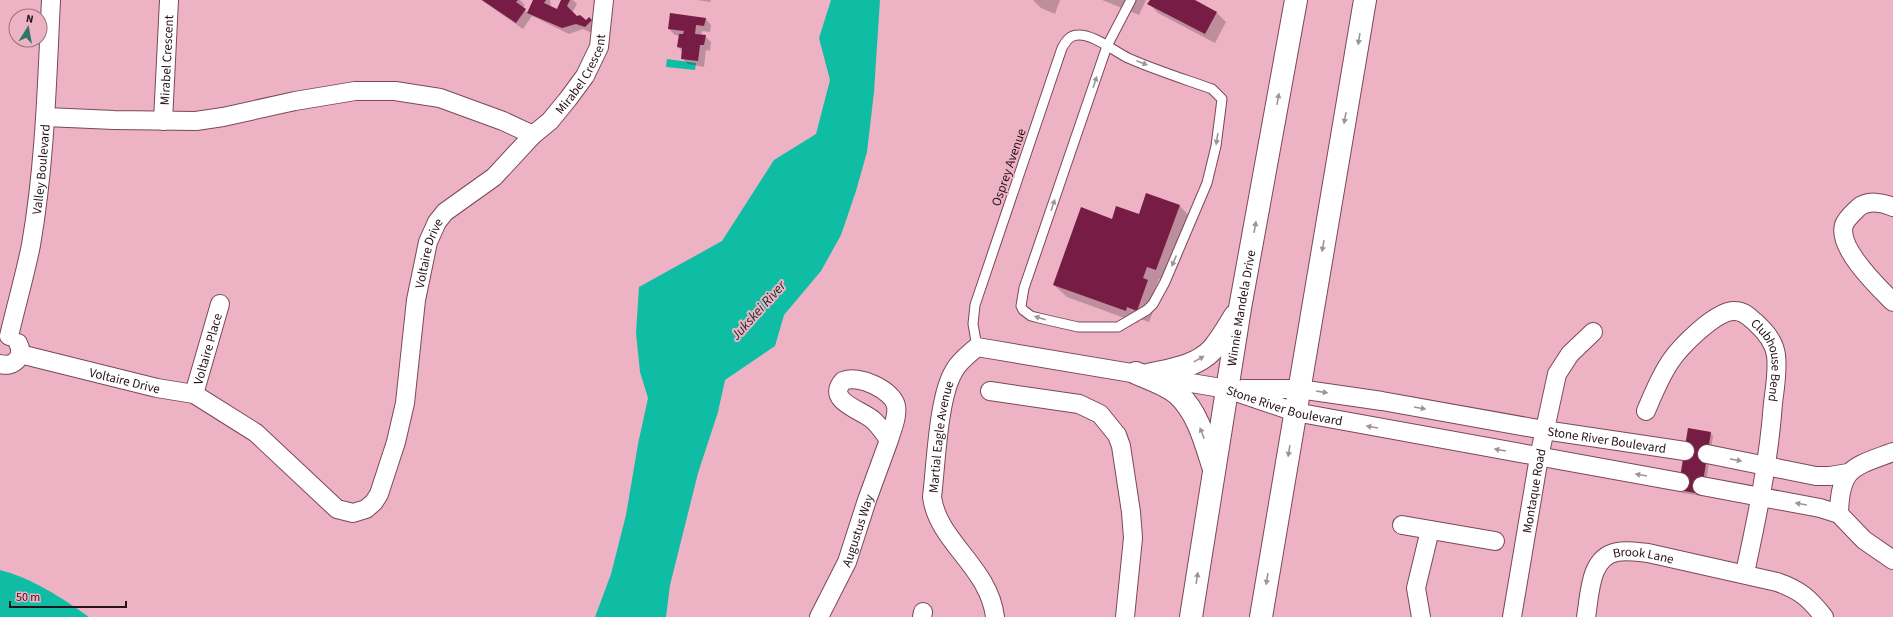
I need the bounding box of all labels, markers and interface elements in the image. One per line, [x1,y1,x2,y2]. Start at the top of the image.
north arrow [8,8,48,48]
text: N [25,11,35,27]
street label: Mirabel Crescent [156,14,178,106]
one-way arrow [1355,32,1361,45]
street label: Mirabel Crescent [551,33,610,118]
one-way arrow [1137,61,1149,67]
one-way arrow [1092,75,1098,87]
one-way arrow [1276,93,1282,105]
one-way arrow [1342,112,1348,124]
street label: Valley Boulevard [28,124,55,216]
street label: Osprey Avenue [987,126,1031,209]
one-way arrow [1214,133,1220,145]
one-way arrow [1050,198,1056,210]
street label: Voltaire Drive [411,214,447,290]
one-way arrow [1252,221,1258,233]
one-way arrow [1320,240,1326,252]
street label: Winnie Mandela Drive [1223,249,1260,367]
one-way arrow [1170,256,1176,268]
water label: Jukskei River [726,276,792,346]
street label: Voltaire Place [189,311,227,387]
one-way arrow [1034,315,1046,321]
street label: Clubhouse Bend [1747,315,1785,403]
one-way arrow [1193,356,1204,363]
street label: Voltaire Drive [87,364,162,398]
street label: Martial Eagle Avenue [925,379,959,494]
street label: Stone River Boulevard [1224,381,1344,430]
one-way arrow [1316,389,1328,395]
one-way arrow [1414,405,1426,411]
one-way arrow [1366,423,1378,429]
street label: Stone River Boulevard [1546,423,1667,458]
one-way arrow [1198,426,1204,438]
one-way arrow [1286,445,1292,457]
one-way arrow [1494,447,1506,453]
street label: Montaque Road [1518,447,1551,535]
one-way arrow [1730,457,1742,463]
one-way arrow [1635,472,1647,478]
street label: Augustus Way [838,492,878,570]
one-way arrow [1795,501,1807,507]
street label: Brook Lane [1611,543,1676,569]
one-way arrow [1194,572,1200,585]
one-way arrow [1264,573,1270,585]
scale bar [10,583,126,609]
text: 50 m [16,589,40,606]

